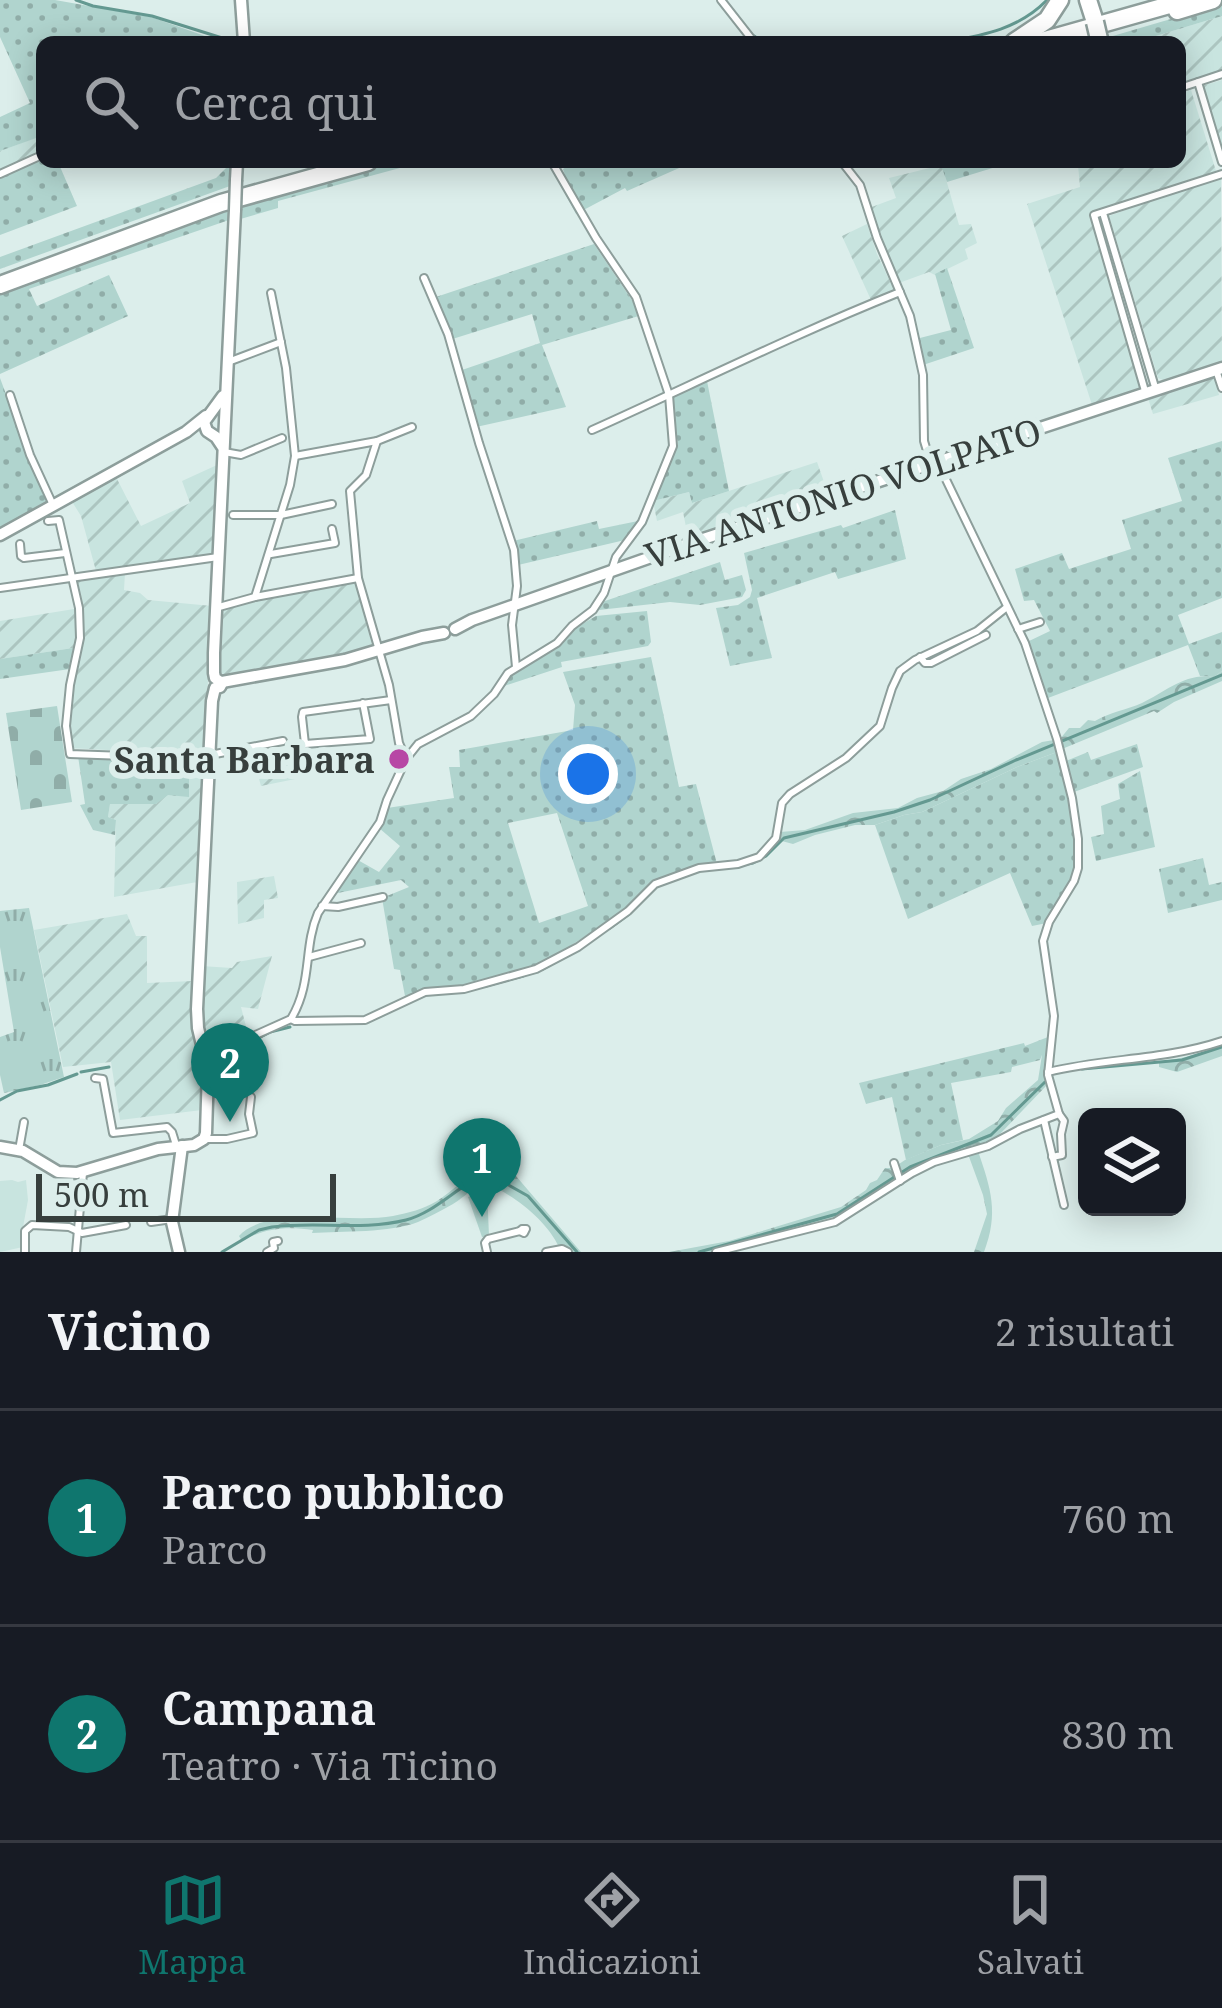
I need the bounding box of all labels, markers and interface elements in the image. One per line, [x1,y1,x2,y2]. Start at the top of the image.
search box [36,36,1186,168]
icon: search [78,69,144,135]
text: Cerca qui [174,72,377,133]
street label: VIA ANTONIO VOLPATO [639,406,1047,580]
place label: Santa Barbara [114,735,375,784]
your location [558,744,618,804]
marker: Santa Barbara [386,746,412,772]
pin: 2 [191,1023,269,1122]
map controls [1078,1108,1186,1216]
button: layers [1078,1108,1186,1216]
pin: 1 [443,1118,521,1217]
scale bar [36,1168,336,1221]
text: 500 m [54,1172,149,1217]
text: Vicino [48,1295,212,1365]
text: 2 risultati [995,1304,1174,1357]
text: Parco pubblico [162,1461,505,1522]
text: 1 [76,1491,98,1544]
text: 760 m [1062,1491,1174,1544]
text: Parco [162,1522,268,1575]
text: Campana [162,1677,377,1738]
text: 2 [76,1707,98,1760]
text: 830 m [1062,1707,1174,1760]
text: Teatro · Via Ticino [162,1738,498,1791]
tab: Mappa [138,1867,247,1984]
tab: Indicazioni [523,1867,701,1984]
tab: Salvati [977,1867,1084,1984]

